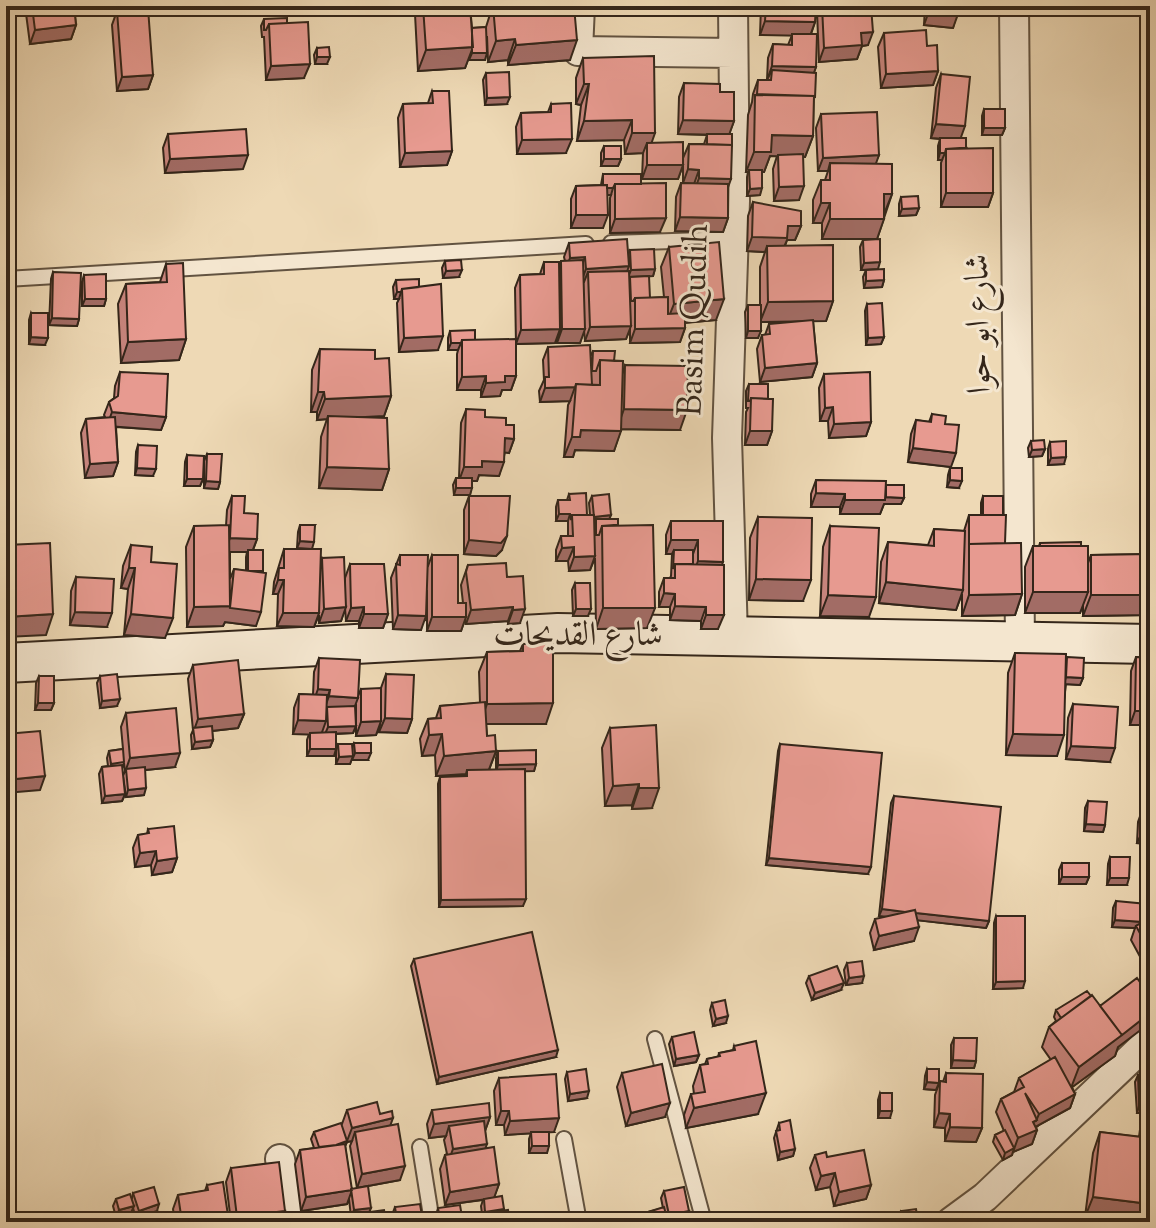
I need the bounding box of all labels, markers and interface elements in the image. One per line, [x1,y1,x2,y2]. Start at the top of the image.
street label: Basim Qudih [667,223,723,417]
street label: شارع ابو حوا [954,253,1007,395]
street label: شارع القديحات [493,612,663,662]

